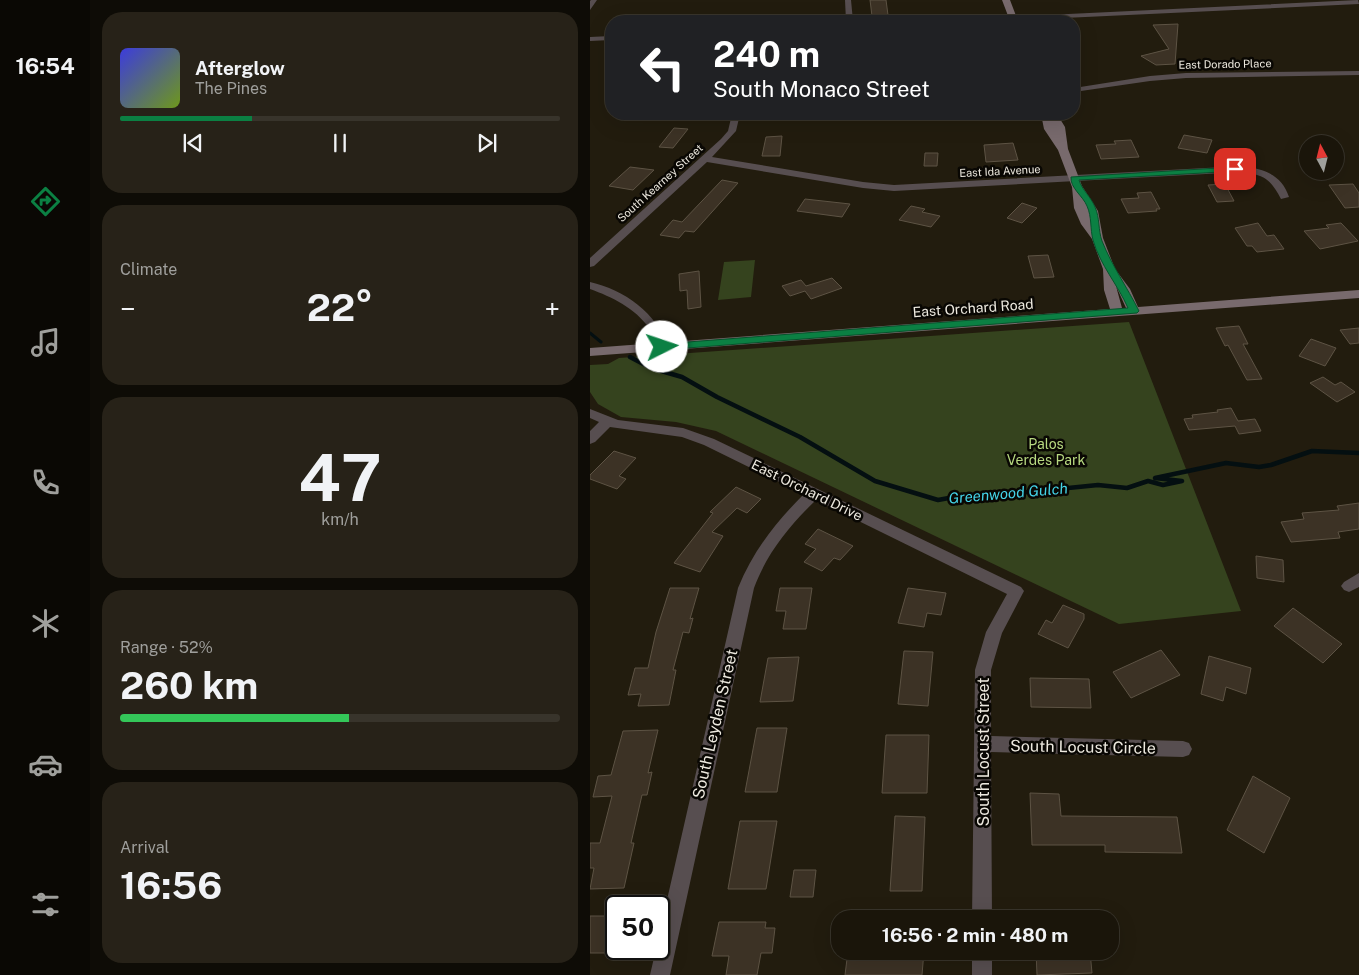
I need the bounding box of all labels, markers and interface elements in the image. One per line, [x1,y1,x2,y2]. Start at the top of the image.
text: 240 m [713,34,820,75]
icon: left [630,35,695,100]
text: 16:54 [15,53,75,79]
text: Afterglow [195,57,285,79]
street label: East Dorado Place [1178,57,1272,71]
text: South Monaco Street [713,76,930,102]
text: The Pines [195,79,267,98]
icon: previous [179,129,207,157]
icon: pause [326,129,354,157]
icon: next [473,129,501,157]
north arrow [1299,135,1344,180]
map controls [1299,135,1344,180]
street label: South Kearney Street [615,142,705,224]
pin [1214,148,1256,190]
icon: arrive [1221,155,1249,183]
street label: East Ida Avenue [959,163,1041,179]
icon: directions [28,184,63,219]
text: Climate [120,260,177,279]
text: 22° [307,285,373,330]
text: − [120,292,136,325]
text: + [544,292,560,325]
street label: East Orchard Road [912,296,1034,320]
position arrow [635,320,687,372]
icon: music [28,325,63,360]
park label: Palos Verdes Park [1007,436,1085,468]
text: 47 [298,439,382,516]
street label: East Orchard Drive [749,456,865,524]
icon: phone [28,465,63,500]
water label: Greenwood Gulch [948,479,1068,507]
text: km/h [321,510,359,529]
icon: climate [28,606,63,641]
text: Range · 52% [120,638,213,657]
street label: South Leyden Street [689,647,741,801]
text: 260 km [120,663,258,708]
street label: South Locust Street [974,677,993,827]
street label: South Locust Circle [1010,736,1156,758]
icon: car [28,747,63,782]
text: Arrival [120,838,169,857]
text: 16:56 [120,863,222,908]
icon: filters [28,887,63,922]
speed limit sign: 50 [605,895,670,960]
text: 16:56 · 2 min · 480 m [882,924,1068,946]

